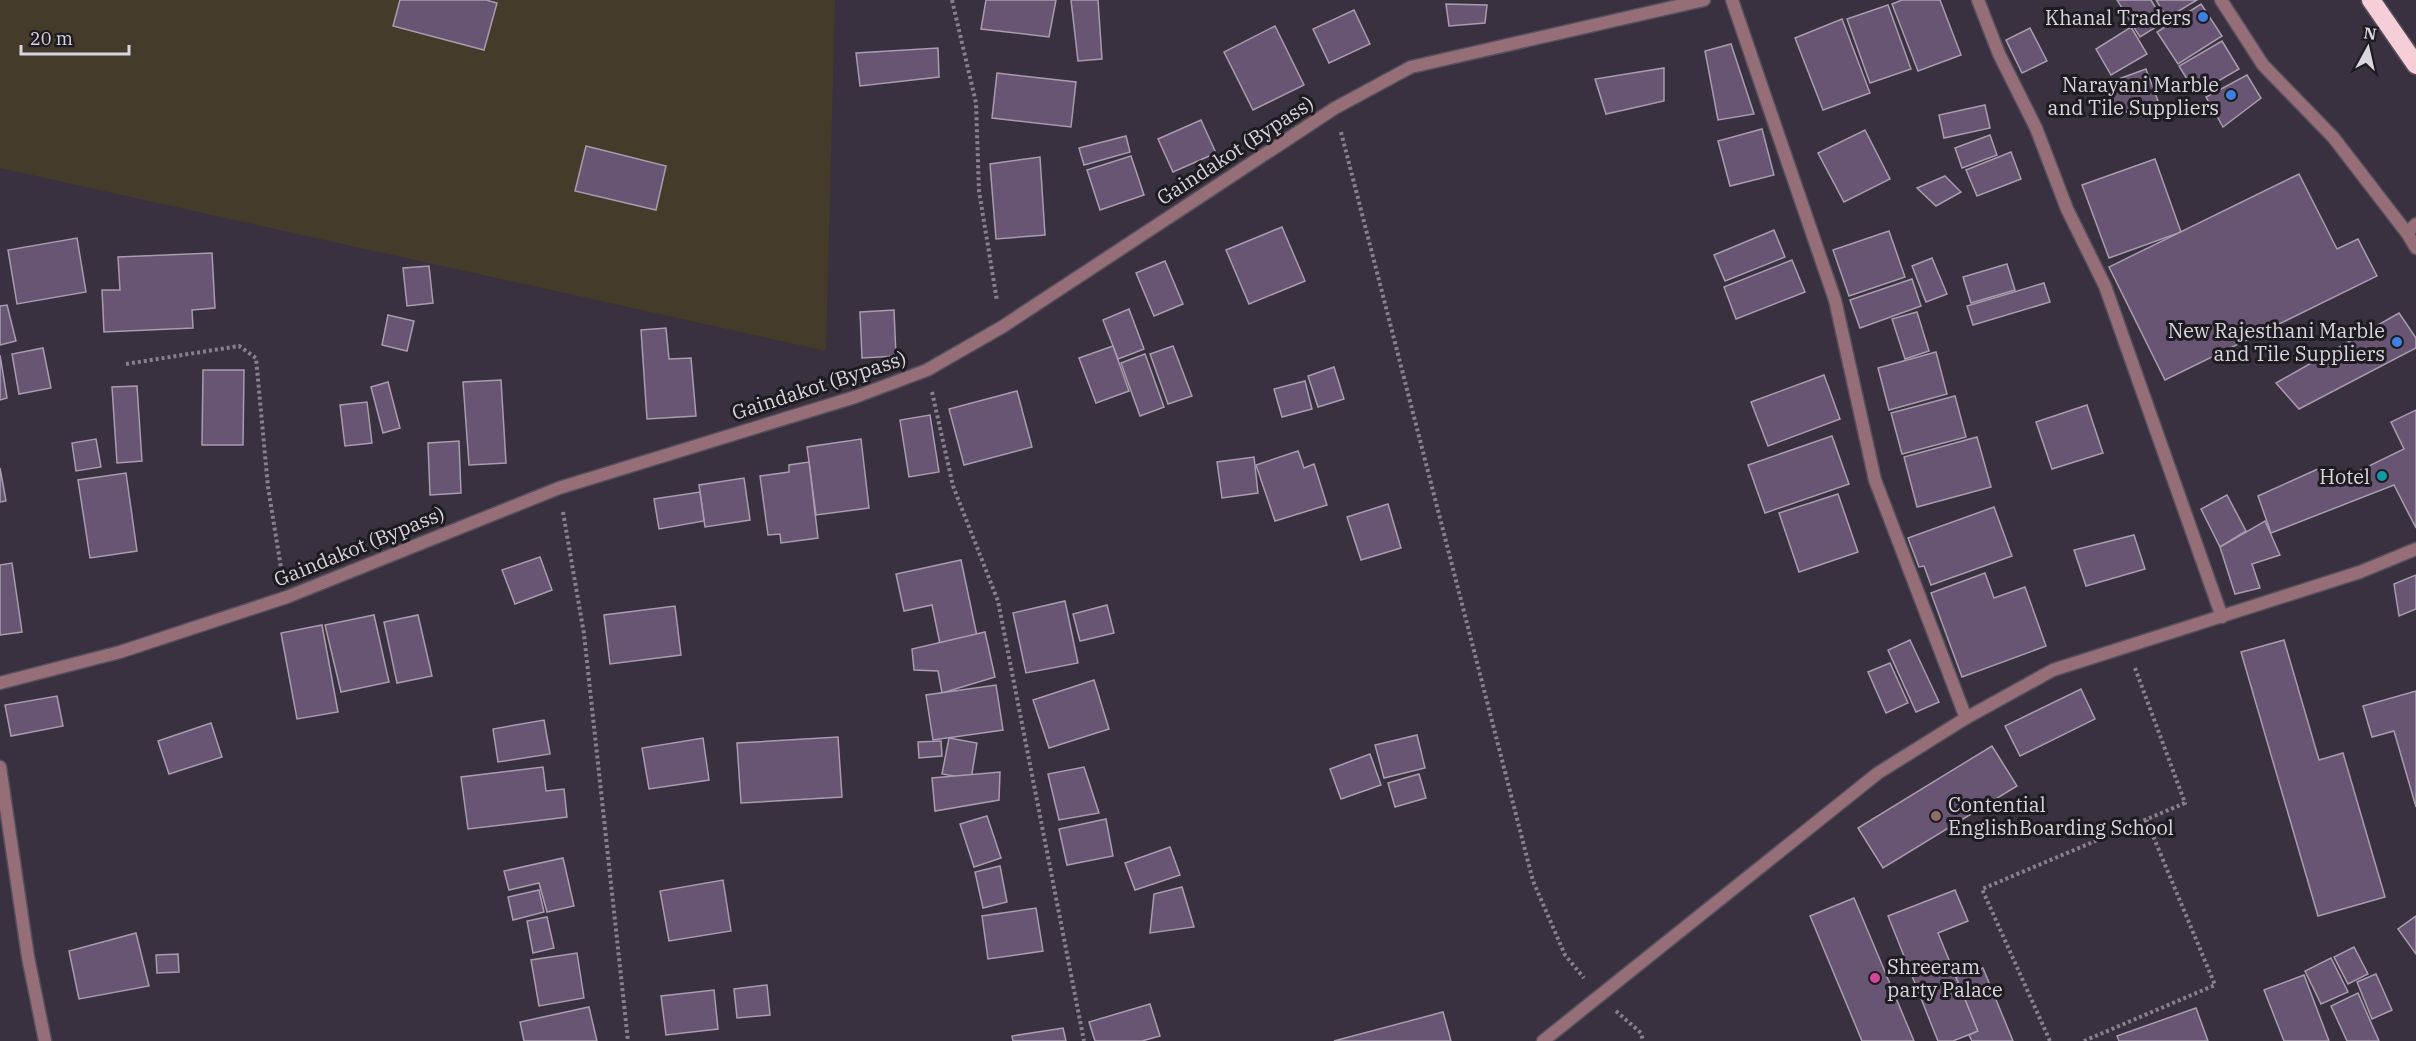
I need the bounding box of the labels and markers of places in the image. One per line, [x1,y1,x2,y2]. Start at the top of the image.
place label: Khanal Traders [2045,4,2191,31]
marker: Khanal Traders [2196,10,2210,24]
place label: Narayani Marble and Tile Suppliers [2048,71,2219,121]
marker: Narayani Marble and Tile Suppliers [2224,88,2238,102]
place label: New Rajesthani Marble and Tile Suppliers [2168,317,2385,367]
marker: New Rajesthani Marble and Tile Suppliers [2390,335,2404,349]
place label: Hotel [2319,463,2370,490]
marker: Hotel [2375,469,2389,483]
place label: Contential EnglishBoarding School [1948,791,2174,841]
marker: Contential EnglishBoarding School [1929,809,1943,823]
place label: Shreeram party Palace [1887,953,2003,1003]
marker: Shreeram party Palace [1868,971,1882,985]

